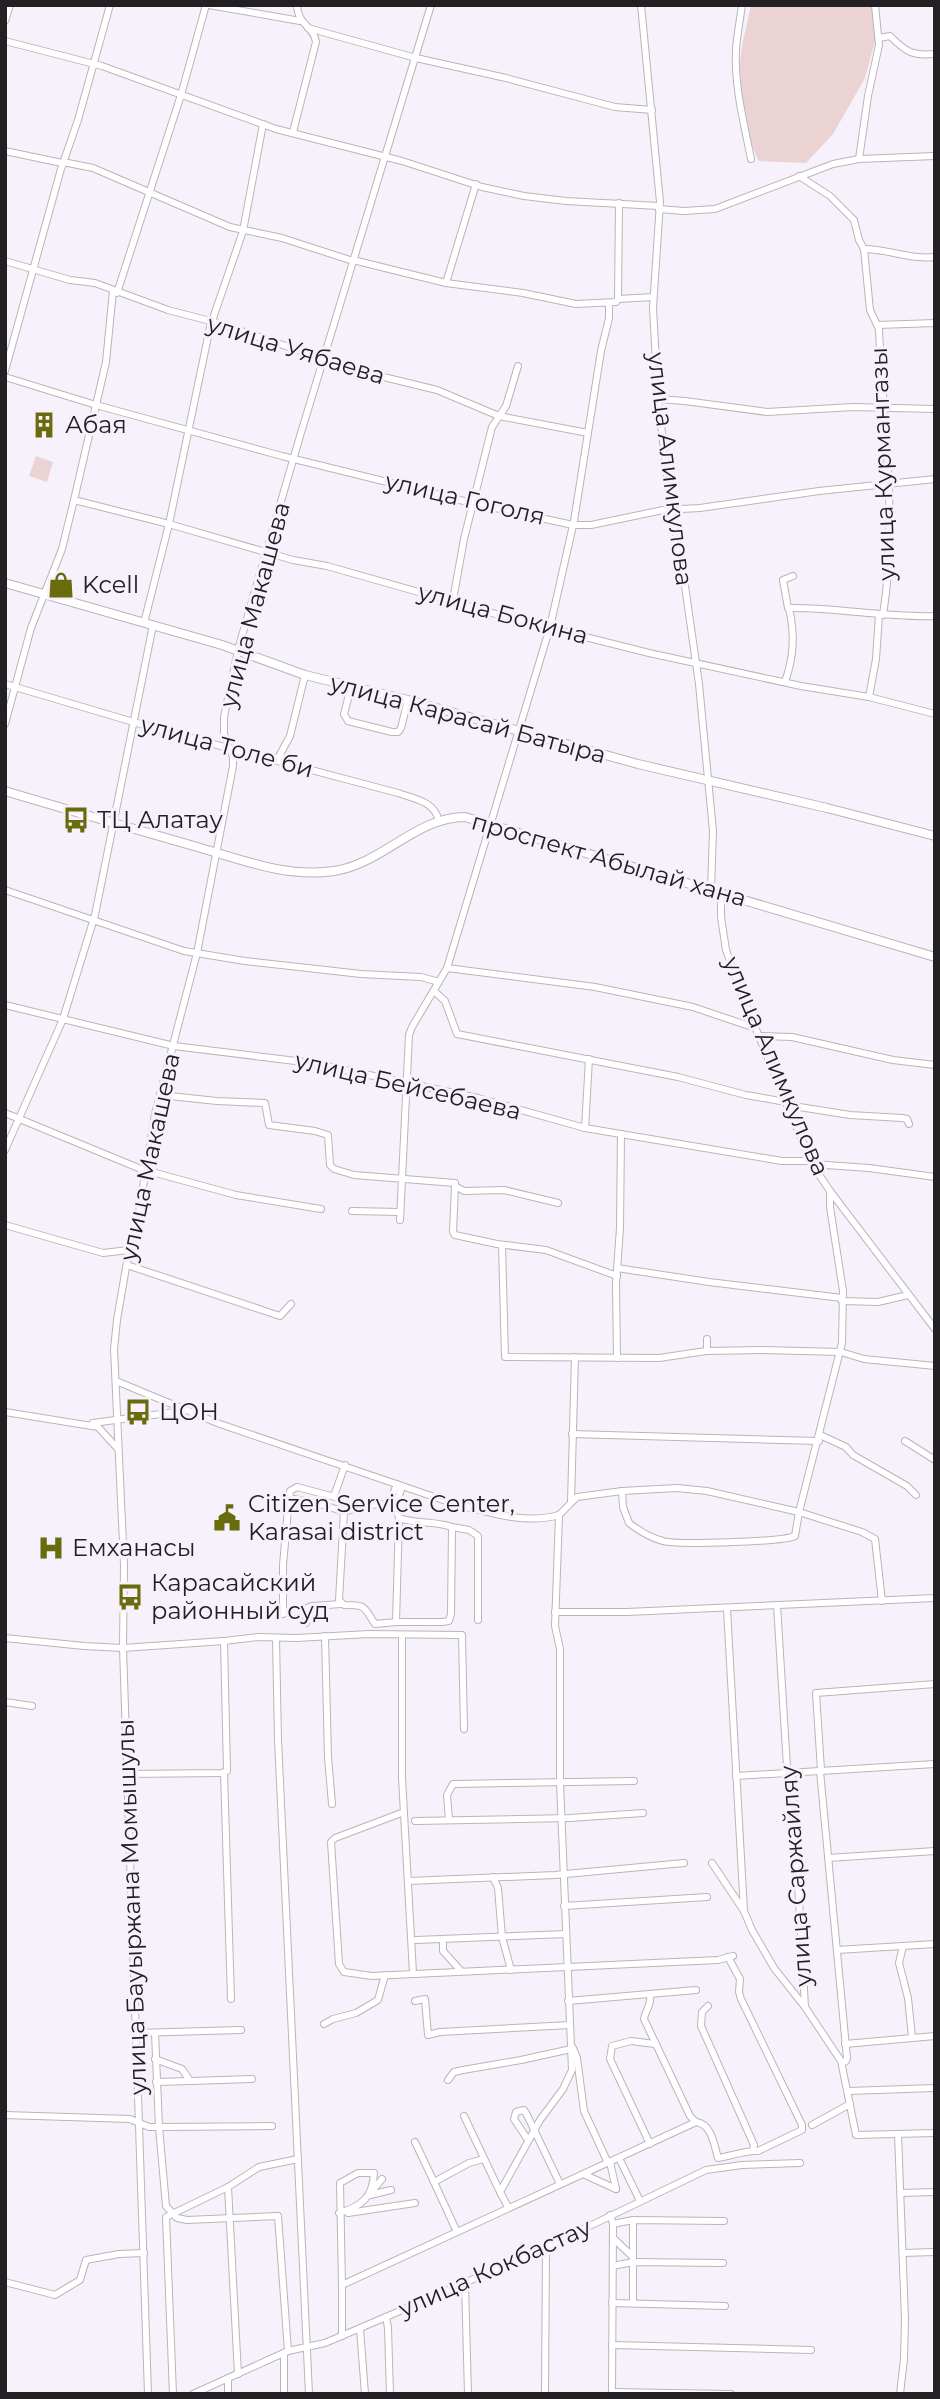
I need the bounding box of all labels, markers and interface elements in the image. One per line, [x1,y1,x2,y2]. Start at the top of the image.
street label: улица Уябаева [203,308,389,390]
street label: улица Курмангазы [864,347,901,582]
street label: улица Алимкулова [642,350,699,587]
building icon: Абая [29,410,59,440]
place label: Абая [65,410,127,439]
street label: улица Гоголя [381,466,548,531]
street label: улица Макашева [213,499,296,712]
shop icon: Kcell [46,570,76,600]
place label: Kcell [82,570,139,599]
street label: улица Бокина [414,577,591,650]
street label: улица Карасай Батыра [326,667,609,769]
street label: улица Толе би [137,709,317,784]
bus stop icon: ТЦ Алатау [61,805,91,835]
place label: ТЦ Алатау [97,805,224,834]
street label: проспект Абылай хана [468,806,750,913]
street label: улица Алимкулова [717,951,836,1180]
street label: улица Бейсебаева [291,1045,524,1126]
street label: улица Макашева [113,1050,186,1264]
bus stop icon: ЦОН [123,1397,153,1427]
place label: ЦОН [159,1397,219,1426]
place label: Citizen Service Center, Karasai district [248,1489,515,1546]
public building icon: Citizen Service Center, Karasai district [212,1503,242,1533]
hospital icon: Емханасы [36,1533,66,1563]
place label: Емханасы [72,1533,196,1562]
place label: Карасайский районный суд [151,1568,329,1625]
bus stop icon: Карасайский районный суд [115,1582,145,1612]
street label: улица Бауыржана Момышулы [110,1718,153,2097]
street label: улица Саржайляу [773,1764,818,1989]
street label: улица Кокбастау [393,2212,596,2324]

